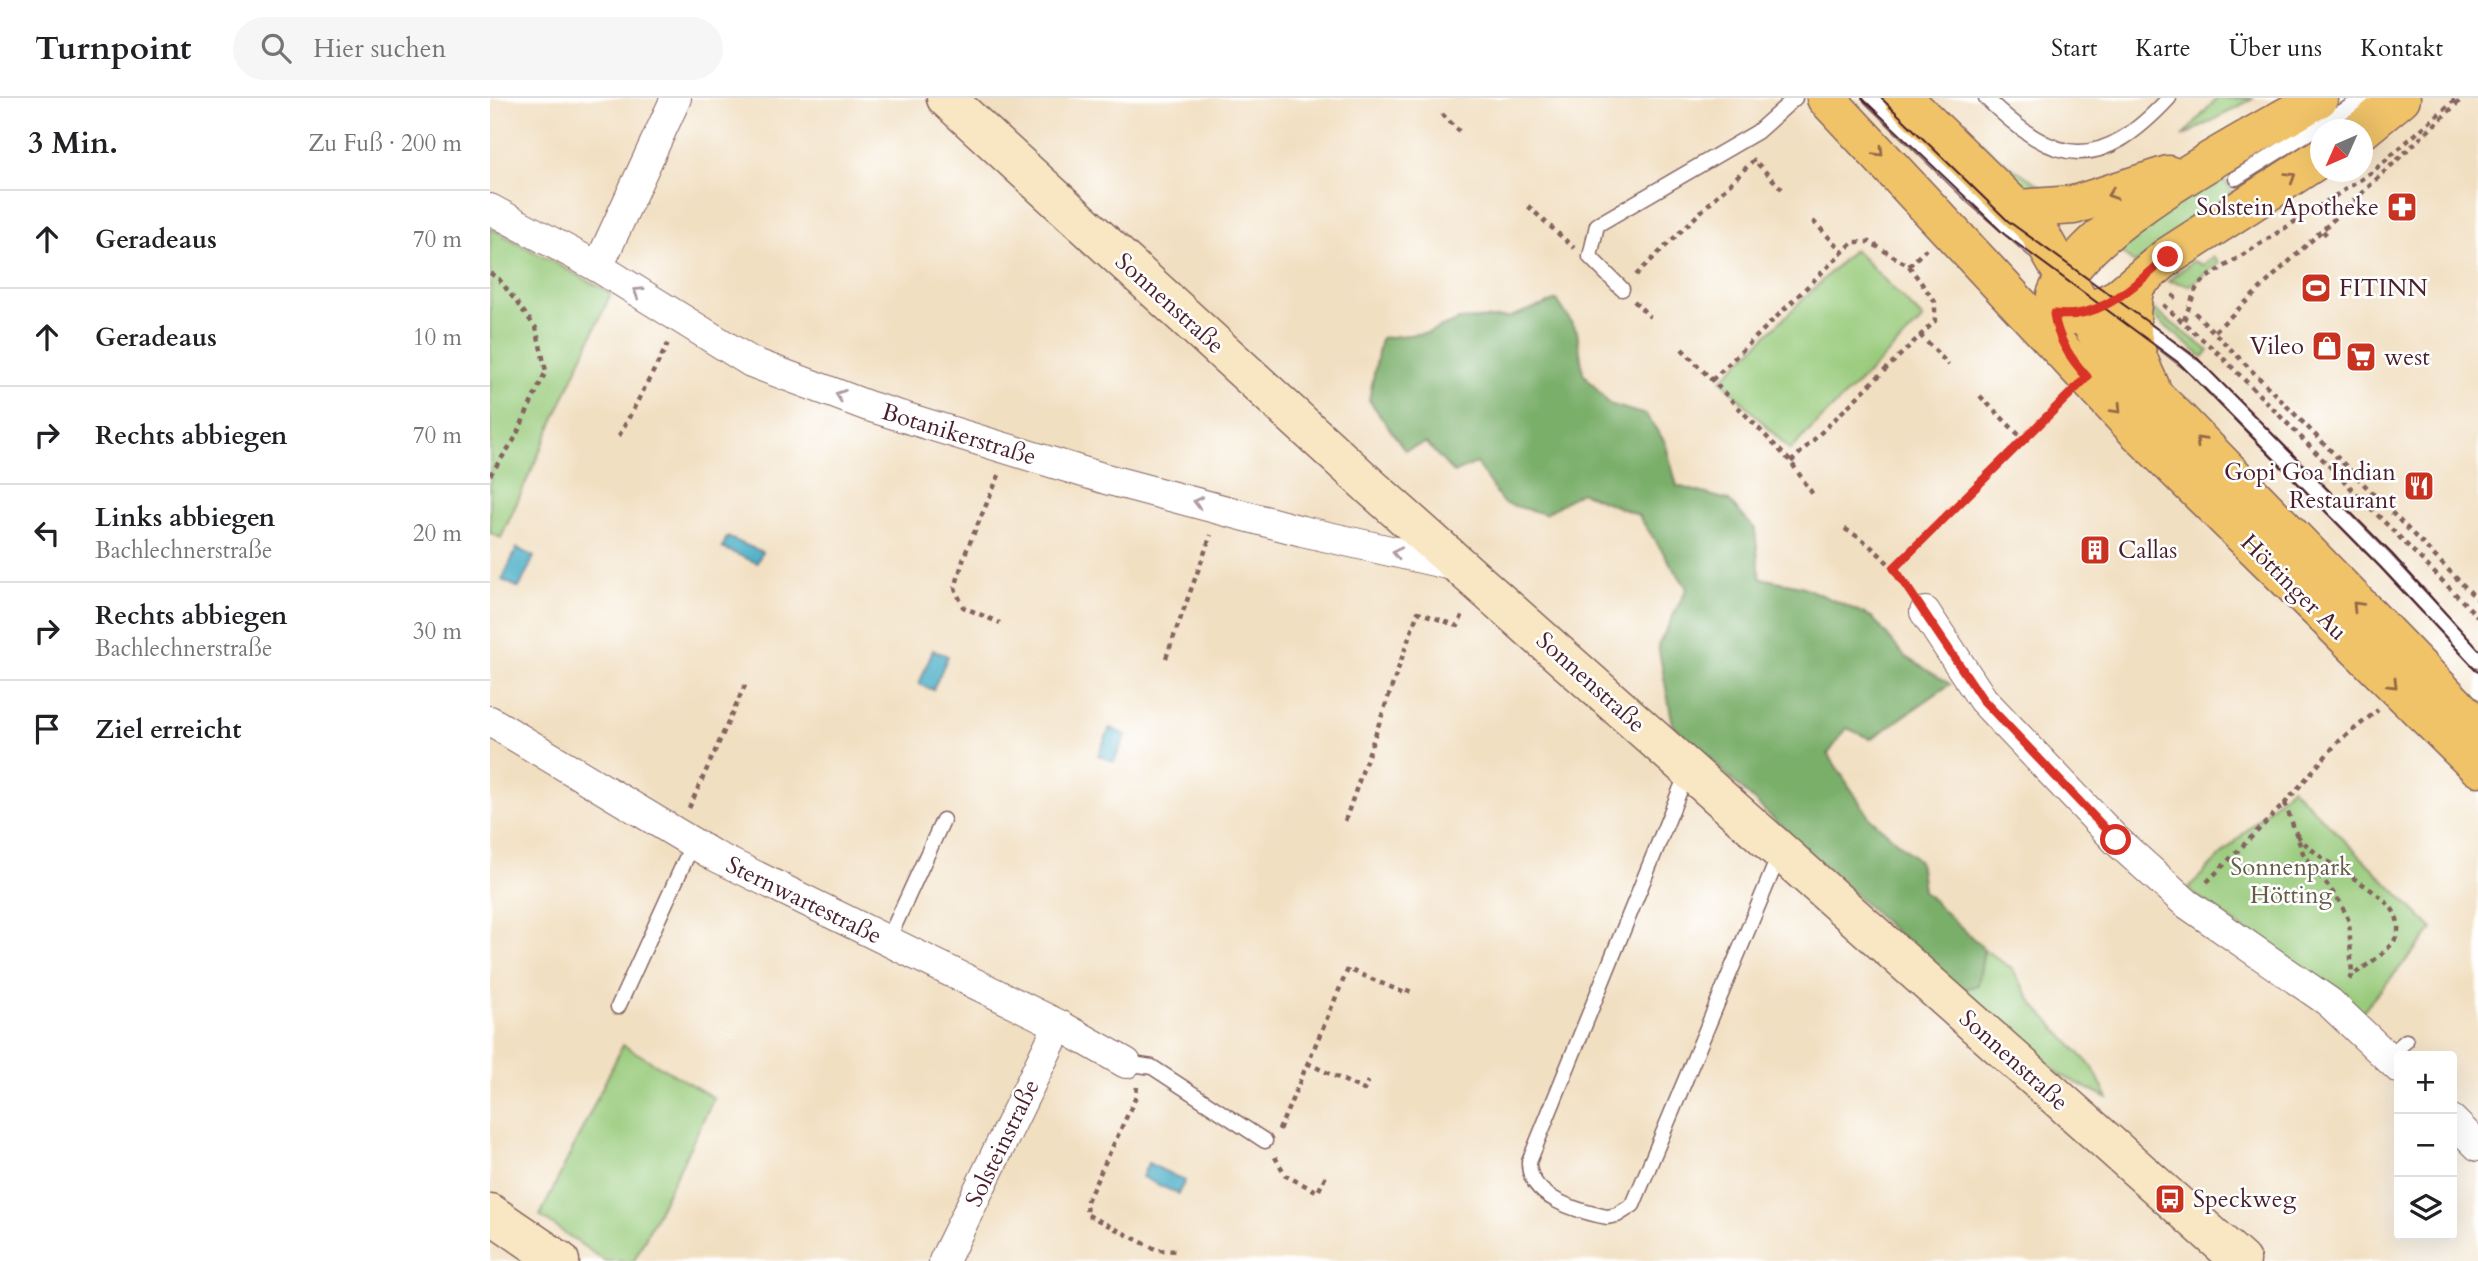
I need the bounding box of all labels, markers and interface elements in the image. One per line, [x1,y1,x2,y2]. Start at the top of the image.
search box [233,17,723,80]
text: Turnpoint [35,26,191,71]
icon: search [257,29,295,67]
text: Hier suchen [313,31,446,66]
text: Start [2051,32,2097,65]
text: Karte [2135,32,2191,65]
text: Über uns [2229,32,2322,65]
text: Kontakt [2360,32,2443,65]
north arrow [2310,119,2373,182]
text: 3 Min. [28,123,118,164]
text: Zu Fuß · 200 m [308,128,462,159]
one-way arrow [1871,144,1884,157]
one-way arrow [2283,172,2296,185]
one-way arrow [2106,186,2118,200]
pharmacy icon: Solstein Apotheke [2385,190,2419,224]
place label: Solstein Apotheke [2196,191,2379,224]
icon: ahead [28,220,66,258]
text: Geradeaus [95,222,217,257]
text: 70 m [413,224,462,255]
route end [2152,241,2183,272]
street label: Sonnenstraße [1108,245,1232,361]
sports icon: FITINN [2299,271,2333,305]
place label: FITINN [2339,272,2428,305]
one-way arrow [633,287,646,300]
icon: ahead [28,318,66,356]
text: Geradeaus [95,320,217,355]
text: 10 m [413,322,462,353]
shop icon: Vileo [2310,329,2344,363]
place label: Vileo [2250,330,2304,363]
supermarket icon: west [2344,340,2378,374]
place label: west [2384,341,2430,374]
one-way arrow [834,389,846,403]
street label: Botanikerstraße [877,395,1040,474]
one-way arrow [2109,401,2122,414]
icon: right [28,416,66,454]
text: Rechts abbiegen [95,418,287,453]
text: 70 m [413,420,462,451]
one-way arrow [2195,436,2208,449]
place label: Gopi Goa Indian Restaurant [2224,456,2396,517]
restaurant icon: Gopi Goa Indian Restaurant [2402,469,2436,503]
one-way arrow [1192,496,1204,510]
text: Links abbiegen [95,500,275,535]
icon: left [28,514,66,552]
text: 20 m [413,518,462,549]
street label: Höttinger Au [2233,527,2354,648]
building icon: Callas [2078,533,2112,567]
place label: Callas [2118,534,2177,567]
text: Bachlechnerstraße [95,535,272,566]
one-way arrow [1391,547,1403,561]
text: Rechts abbiegen [95,598,287,633]
one-way arrow [2353,601,2366,614]
icon: right [28,612,66,650]
text: 30 m [413,616,462,647]
street label: Sonnenstraße [1529,624,1653,740]
text: Bachlechnerstraße [95,633,272,664]
one-way arrow [2384,676,2397,689]
icon: arrive [28,710,66,748]
text: Ziel erreicht [95,712,241,747]
route start [2100,824,2131,855]
street label: Sternwartestraße [720,848,887,952]
park label: Sonnenpark Hötting [2230,851,2352,912]
street label: Sonnenstraße [1952,1002,2076,1118]
map controls [2394,1051,2457,1240]
button: + [2394,1051,2457,1114]
street label: Solsteinstraße [957,1074,1048,1212]
button: − [2394,1114,2457,1177]
button: layers [2394,1177,2457,1240]
bus stop icon: Speckweg [2153,1182,2187,1216]
place label: Speckweg [2193,1183,2297,1216]

